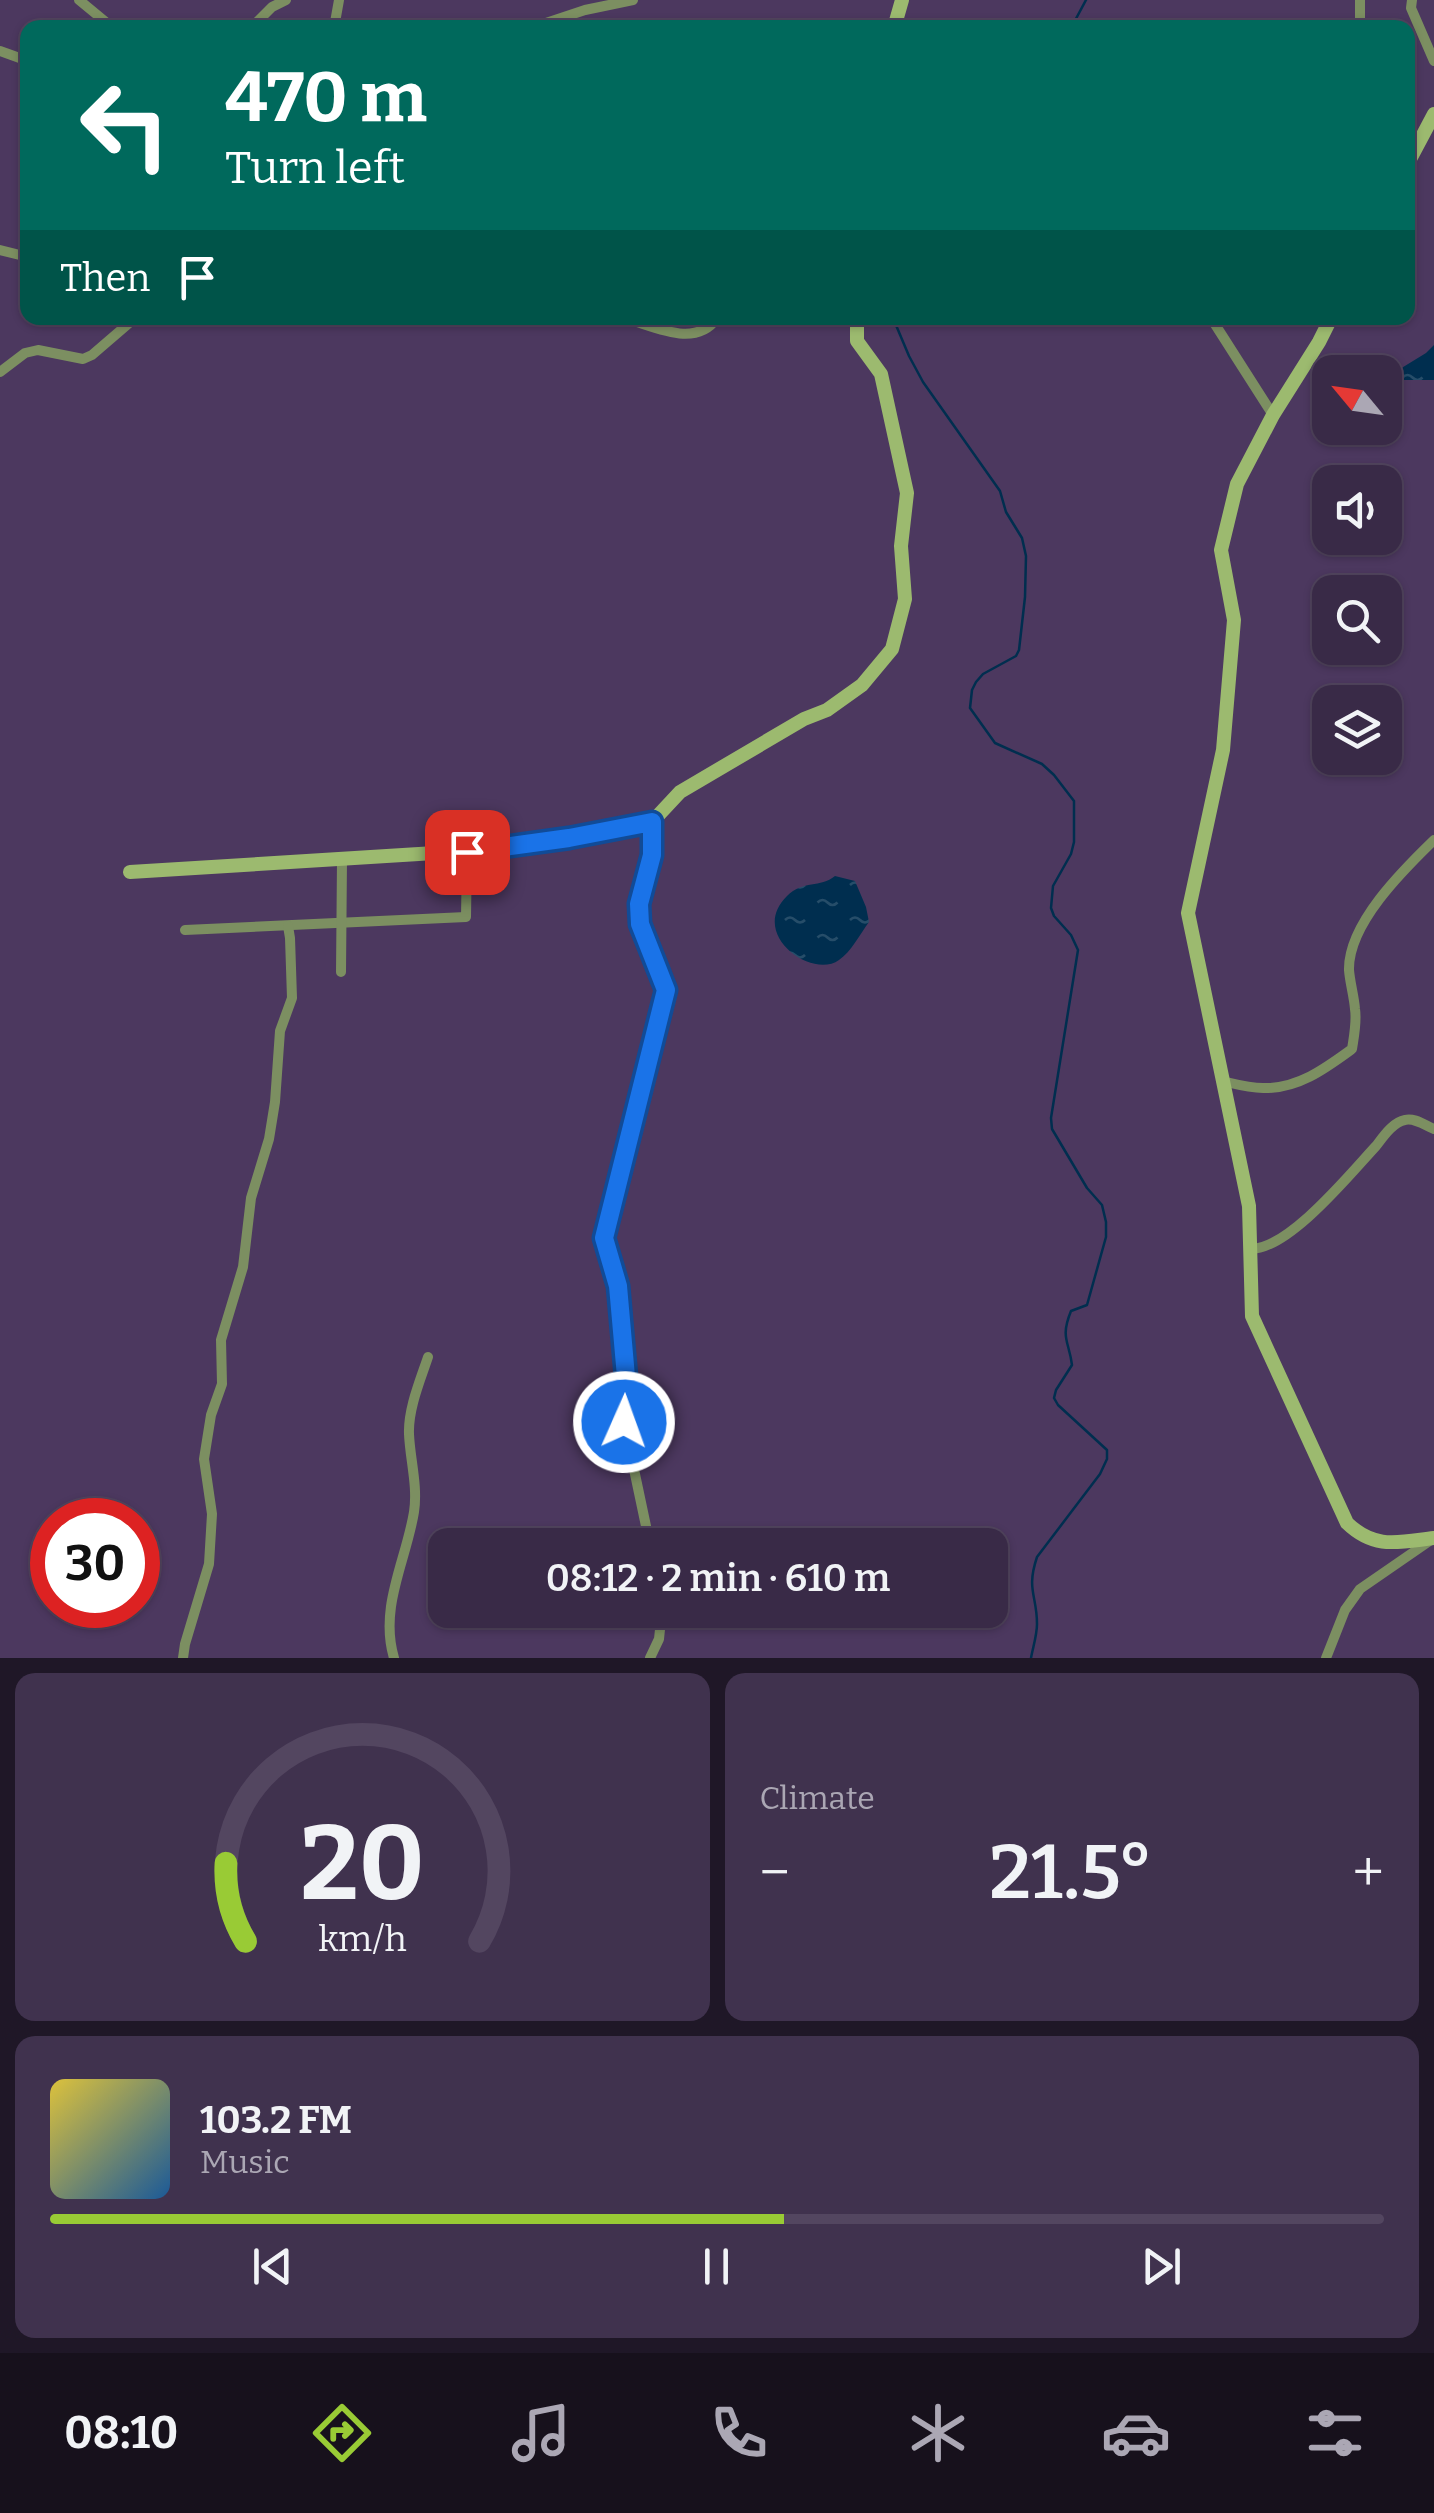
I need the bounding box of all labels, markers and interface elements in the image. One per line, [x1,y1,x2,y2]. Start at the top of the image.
text: 470 m [225,56,427,140]
icon: left [60,60,190,190]
text: Turn left [225,141,405,195]
icon: arrive [170,250,225,305]
text: Then [60,255,150,301]
north arrow [1312,355,1402,445]
map controls [1312,355,1402,775]
button: sound [1312,465,1402,555]
button: search [1312,575,1402,665]
button: layers [1312,685,1402,775]
pin [425,810,510,895]
icon: arrive [440,825,495,880]
position arrow [572,1370,676,1474]
speed limit sign: 30 [30,1498,160,1628]
text: 08:12 · 2 min · 610 m [546,1555,890,1601]
text: Climate [760,1779,875,1817]
text: 20 [300,1802,425,1927]
text: 21.5° [989,1828,1153,1918]
text: − [760,1840,790,1906]
text: + [1353,1840,1384,1906]
text: km/h [318,1918,406,1960]
text: 103.2 FM [200,2097,352,2143]
text: Music [200,2143,290,2181]
icon: previous [245,2239,300,2294]
icon: pause [689,2239,744,2294]
icon: next [1134,2239,1189,2294]
icon: directions [307,2398,377,2468]
icon: music [506,2398,576,2468]
icon: phone [704,2398,774,2468]
icon: climate [903,2398,973,2468]
icon: car [1101,2398,1171,2468]
icon: filters [1300,2398,1370,2468]
text: 08:10 [64,2406,178,2460]

